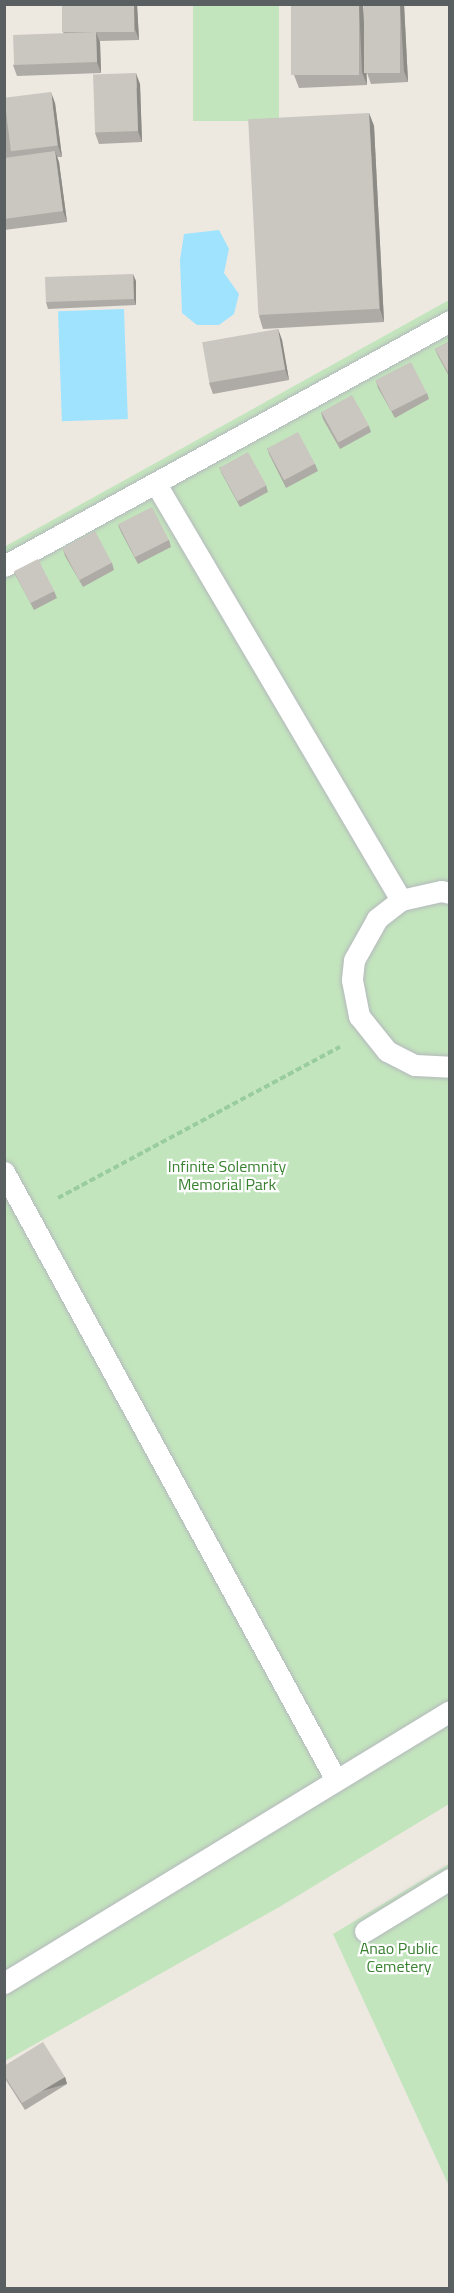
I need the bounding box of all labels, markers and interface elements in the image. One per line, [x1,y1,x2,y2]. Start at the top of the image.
park label: Infinite Solemnity Memorial Park [168,1156,286,1194]
park label: Anao Public Cemetery [360,1938,438,1976]

